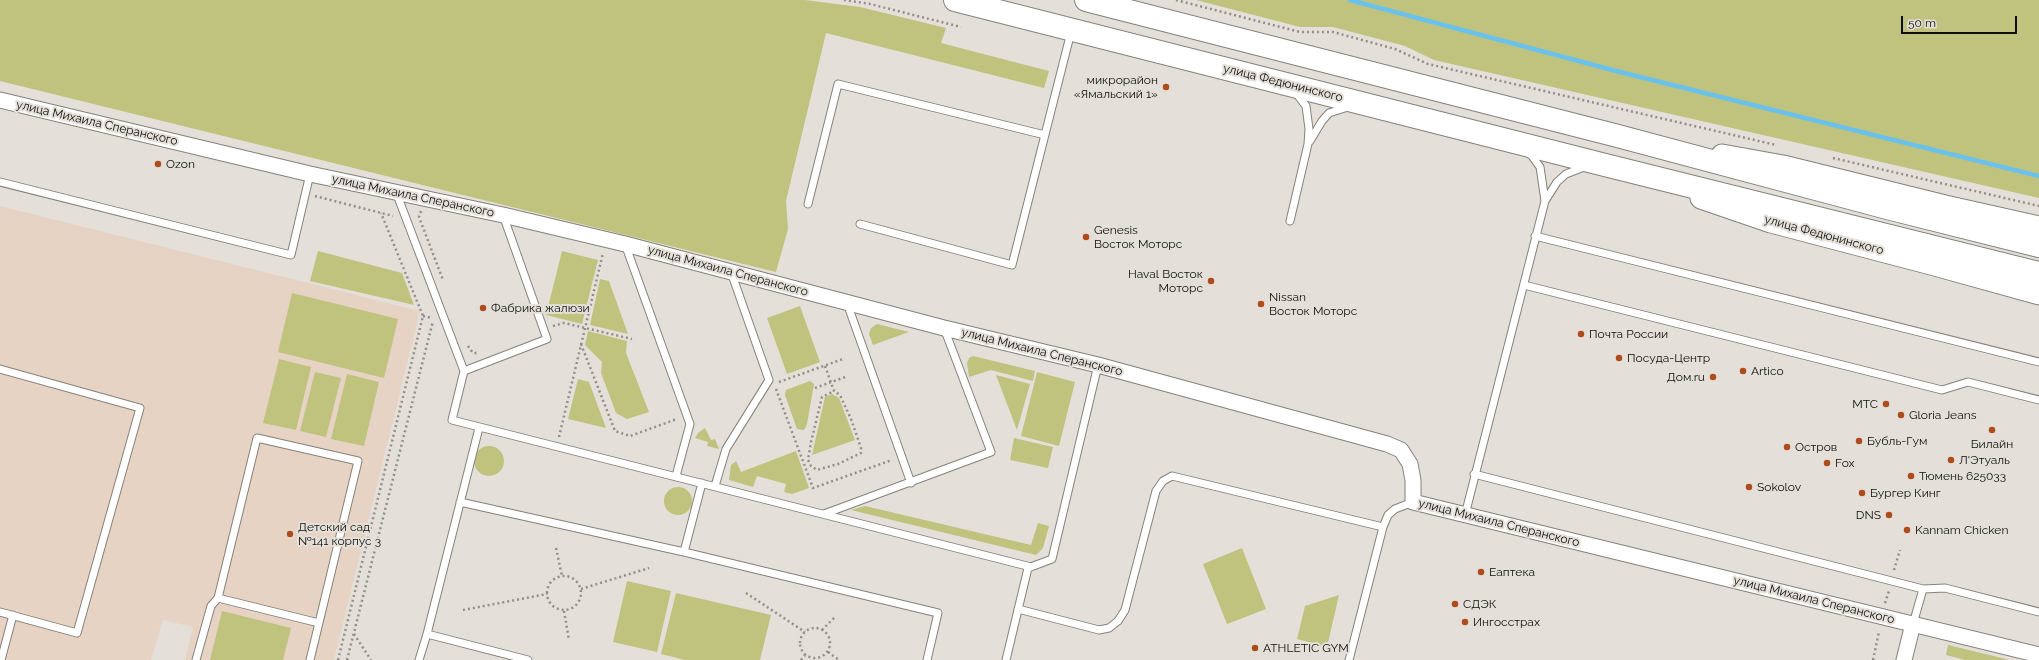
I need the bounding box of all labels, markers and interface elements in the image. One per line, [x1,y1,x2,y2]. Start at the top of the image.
scale bar [1903,8,2019,34]
text: 50 m [1908,16,1936,30]
street label: улица Федюнинского [1222,61,1344,105]
place label: микрорайон «Ямальский 1» [1074,73,1158,101]
marker: микрорайон «Ямальский 1» [1161,82,1171,92]
street label: улица Михаила Сперанского [15,97,179,149]
place label: Ozon [166,157,195,171]
marker: Ozon [153,159,163,169]
street label: улица Михаила Сперанского [331,172,495,220]
street label: улица Федюнинского [1763,212,1885,258]
place label: Genesis Восток Моторс [1094,223,1182,251]
marker: Genesis Восток Моторс [1081,232,1091,242]
street label: улица Михаила Сперанского [646,243,810,299]
place label: Haval Восток Моторс [1128,267,1203,295]
marker: Haval Восток Моторс [1206,276,1216,286]
place label: Nissan Восток Моторс [1269,290,1357,318]
marker: Nissan Восток Моторс [1256,299,1266,309]
place label: Фабрика жалюзи [491,301,590,315]
marker: Фабрика жалюзи [478,303,488,313]
street label: улица Михаила Сперанского [960,325,1124,379]
place label: Почта России [1589,327,1668,341]
marker: Почта России [1576,329,1586,339]
place label: Посуда-Центр [1627,351,1710,365]
marker: Посуда-Центр [1614,353,1624,363]
place label: Artico [1751,364,1784,378]
marker: Artico [1738,366,1748,376]
place label: Дом.ru [1667,370,1705,384]
marker: Дом.ru [1708,372,1718,382]
place label: МТС [1852,397,1878,411]
marker: МТС [1881,399,1891,409]
place label: Gloria Jeans [1909,408,1976,422]
marker: Gloria Jeans [1896,410,1906,420]
marker: Билайн [1987,425,1997,435]
place label: Бубль-Гум [1867,434,1927,448]
marker: Бубль-Гум [1854,436,1864,446]
place label: Билайн [1971,437,2013,451]
place label: Остров [1795,440,1837,454]
marker: Остров [1782,442,1792,452]
place label: Л'Этуаль [1959,453,2010,467]
marker: Л'Этуаль [1946,455,1956,465]
place label: Fox [1835,456,1855,470]
marker: Fox [1822,458,1832,468]
place label: Тюмень 625033 [1919,469,2006,483]
marker: Тюмень 625033 [1906,471,1916,481]
place label: Sokolov [1757,480,1801,494]
marker: Sokolov [1744,482,1754,492]
place label: Бургер Кинг [1870,486,1941,500]
marker: Бургер Кинг [1857,488,1867,498]
street label: улица Михаила Сперанского [1417,496,1581,550]
place label: DNS [1856,508,1881,522]
marker: DNS [1884,510,1894,520]
place label: Детский сад №141 корпус 3 [298,520,381,548]
place label: Kannam Chicken [1915,523,2008,537]
marker: Kannam Chicken [1902,525,1912,535]
marker: Детский сад №141 корпус 3 [285,529,295,539]
place label: Еаптека [1489,565,1535,579]
marker: Еаптека [1476,567,1486,577]
street label: улица Михаила Сперанского [1732,573,1896,627]
place label: СДЭК [1463,597,1496,611]
marker: СДЭК [1450,599,1460,609]
place label: Ингосстрах [1473,615,1540,629]
marker: Ингосстрах [1460,617,1470,627]
place label: ATHLETIC GYM [1263,641,1349,655]
marker: ATHLETIC GYM [1250,643,1260,653]

